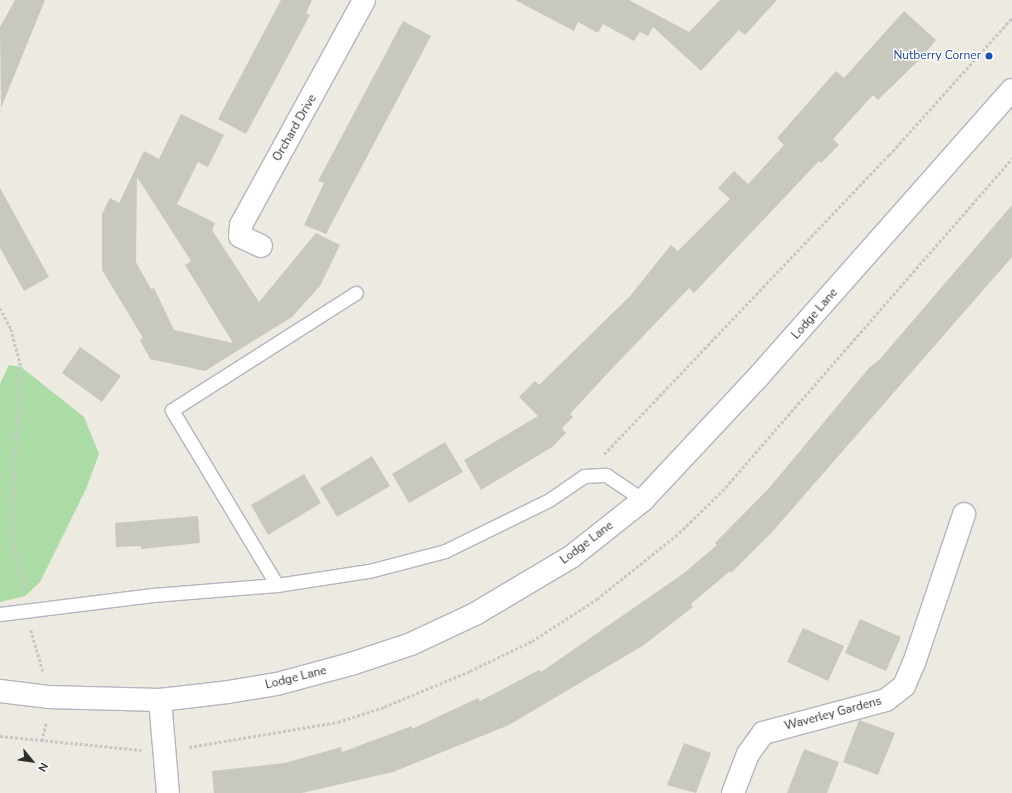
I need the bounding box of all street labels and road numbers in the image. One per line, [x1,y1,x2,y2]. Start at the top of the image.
street label: Orchard Drive [270,92,320,164]
street label: Lodge Lane [789,286,841,342]
street label: Lodge Lane [558,518,616,568]
street label: Lodge Lane [264,663,328,693]
street label: Waverley Gardens [783,694,883,734]

